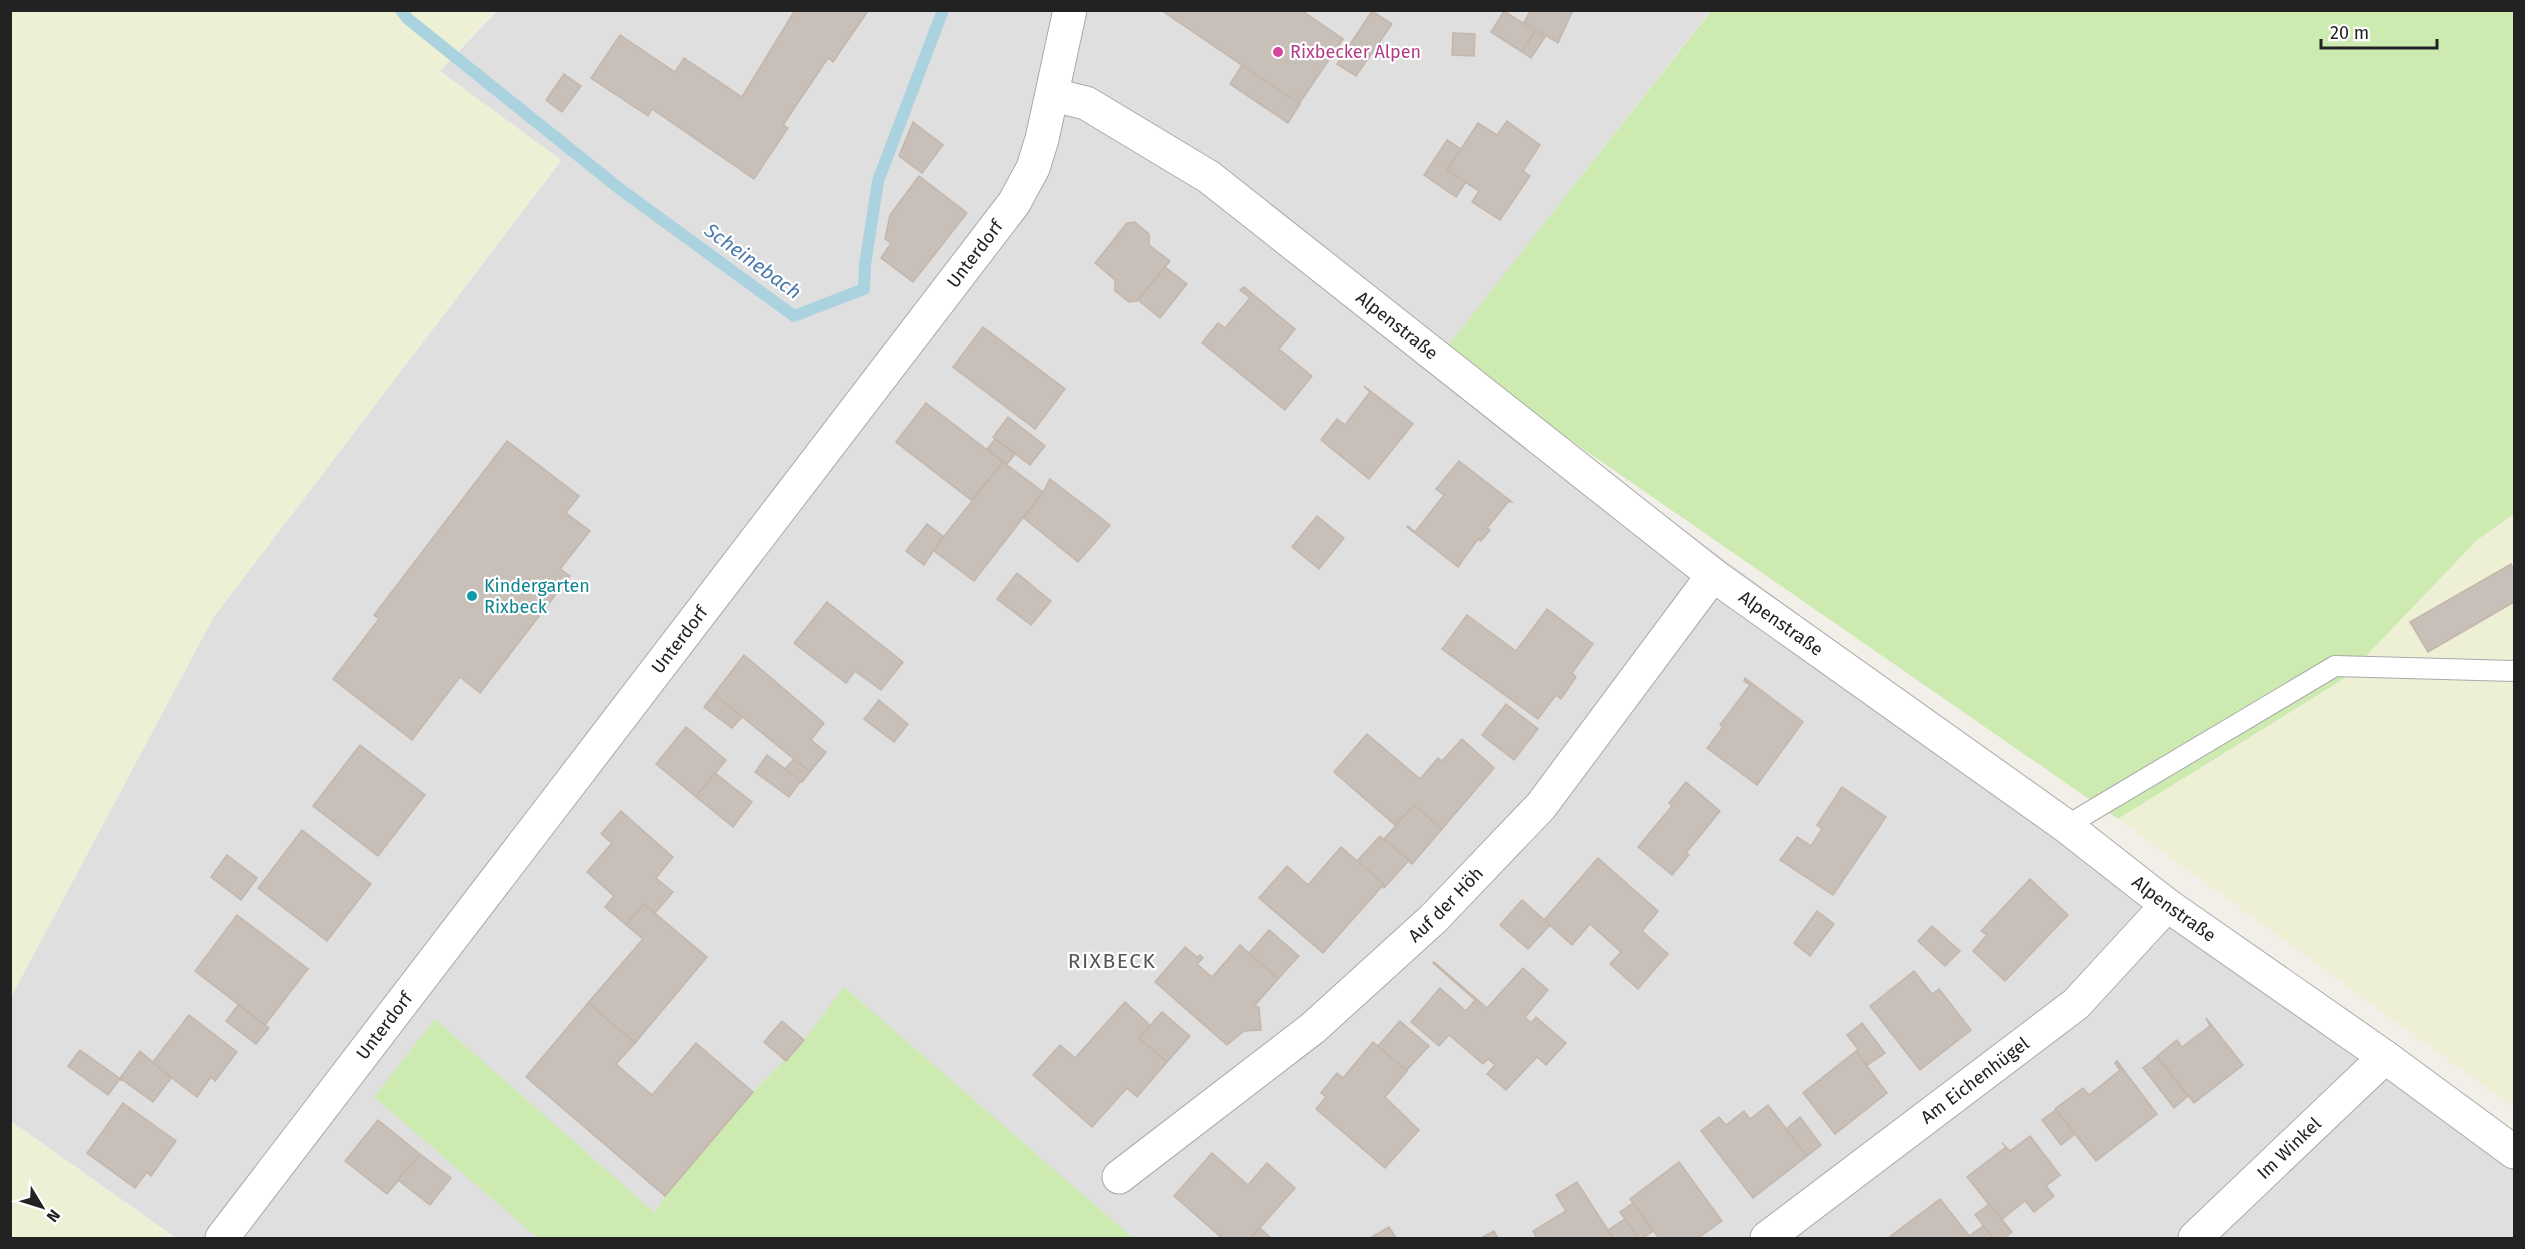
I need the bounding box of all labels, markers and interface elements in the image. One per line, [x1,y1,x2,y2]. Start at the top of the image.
scale bar [2321,12,2436,50]
text: 20 m [2330,22,2369,44]
place label: Rixbecker Alpen [1290,41,1421,63]
marker: Rixbecker Alpen [1271,45,1285,59]
street label: Unterdorf [942,214,1009,292]
water label: Scheinebach [699,217,806,304]
street label: Alpenstraße [1352,286,1442,364]
place label: Kindergarten Rixbeck [484,575,590,618]
street label: Alpenstraße [1734,586,1827,661]
marker: Kindergarten Rixbeck [465,589,479,603]
street label: Unterdorf [647,600,714,678]
street label: Auf der Höh [1404,862,1488,947]
street label: Alpenstraße [2128,871,2220,947]
district label: RIXBECK [1068,948,1156,974]
street label: Unterdorf [351,986,418,1064]
street label: Am Eichenhügel [1917,1032,2034,1128]
street label: Im Winkel [2253,1113,2326,1184]
north arrow [12,1177,72,1237]
text: N [43,1206,64,1226]

